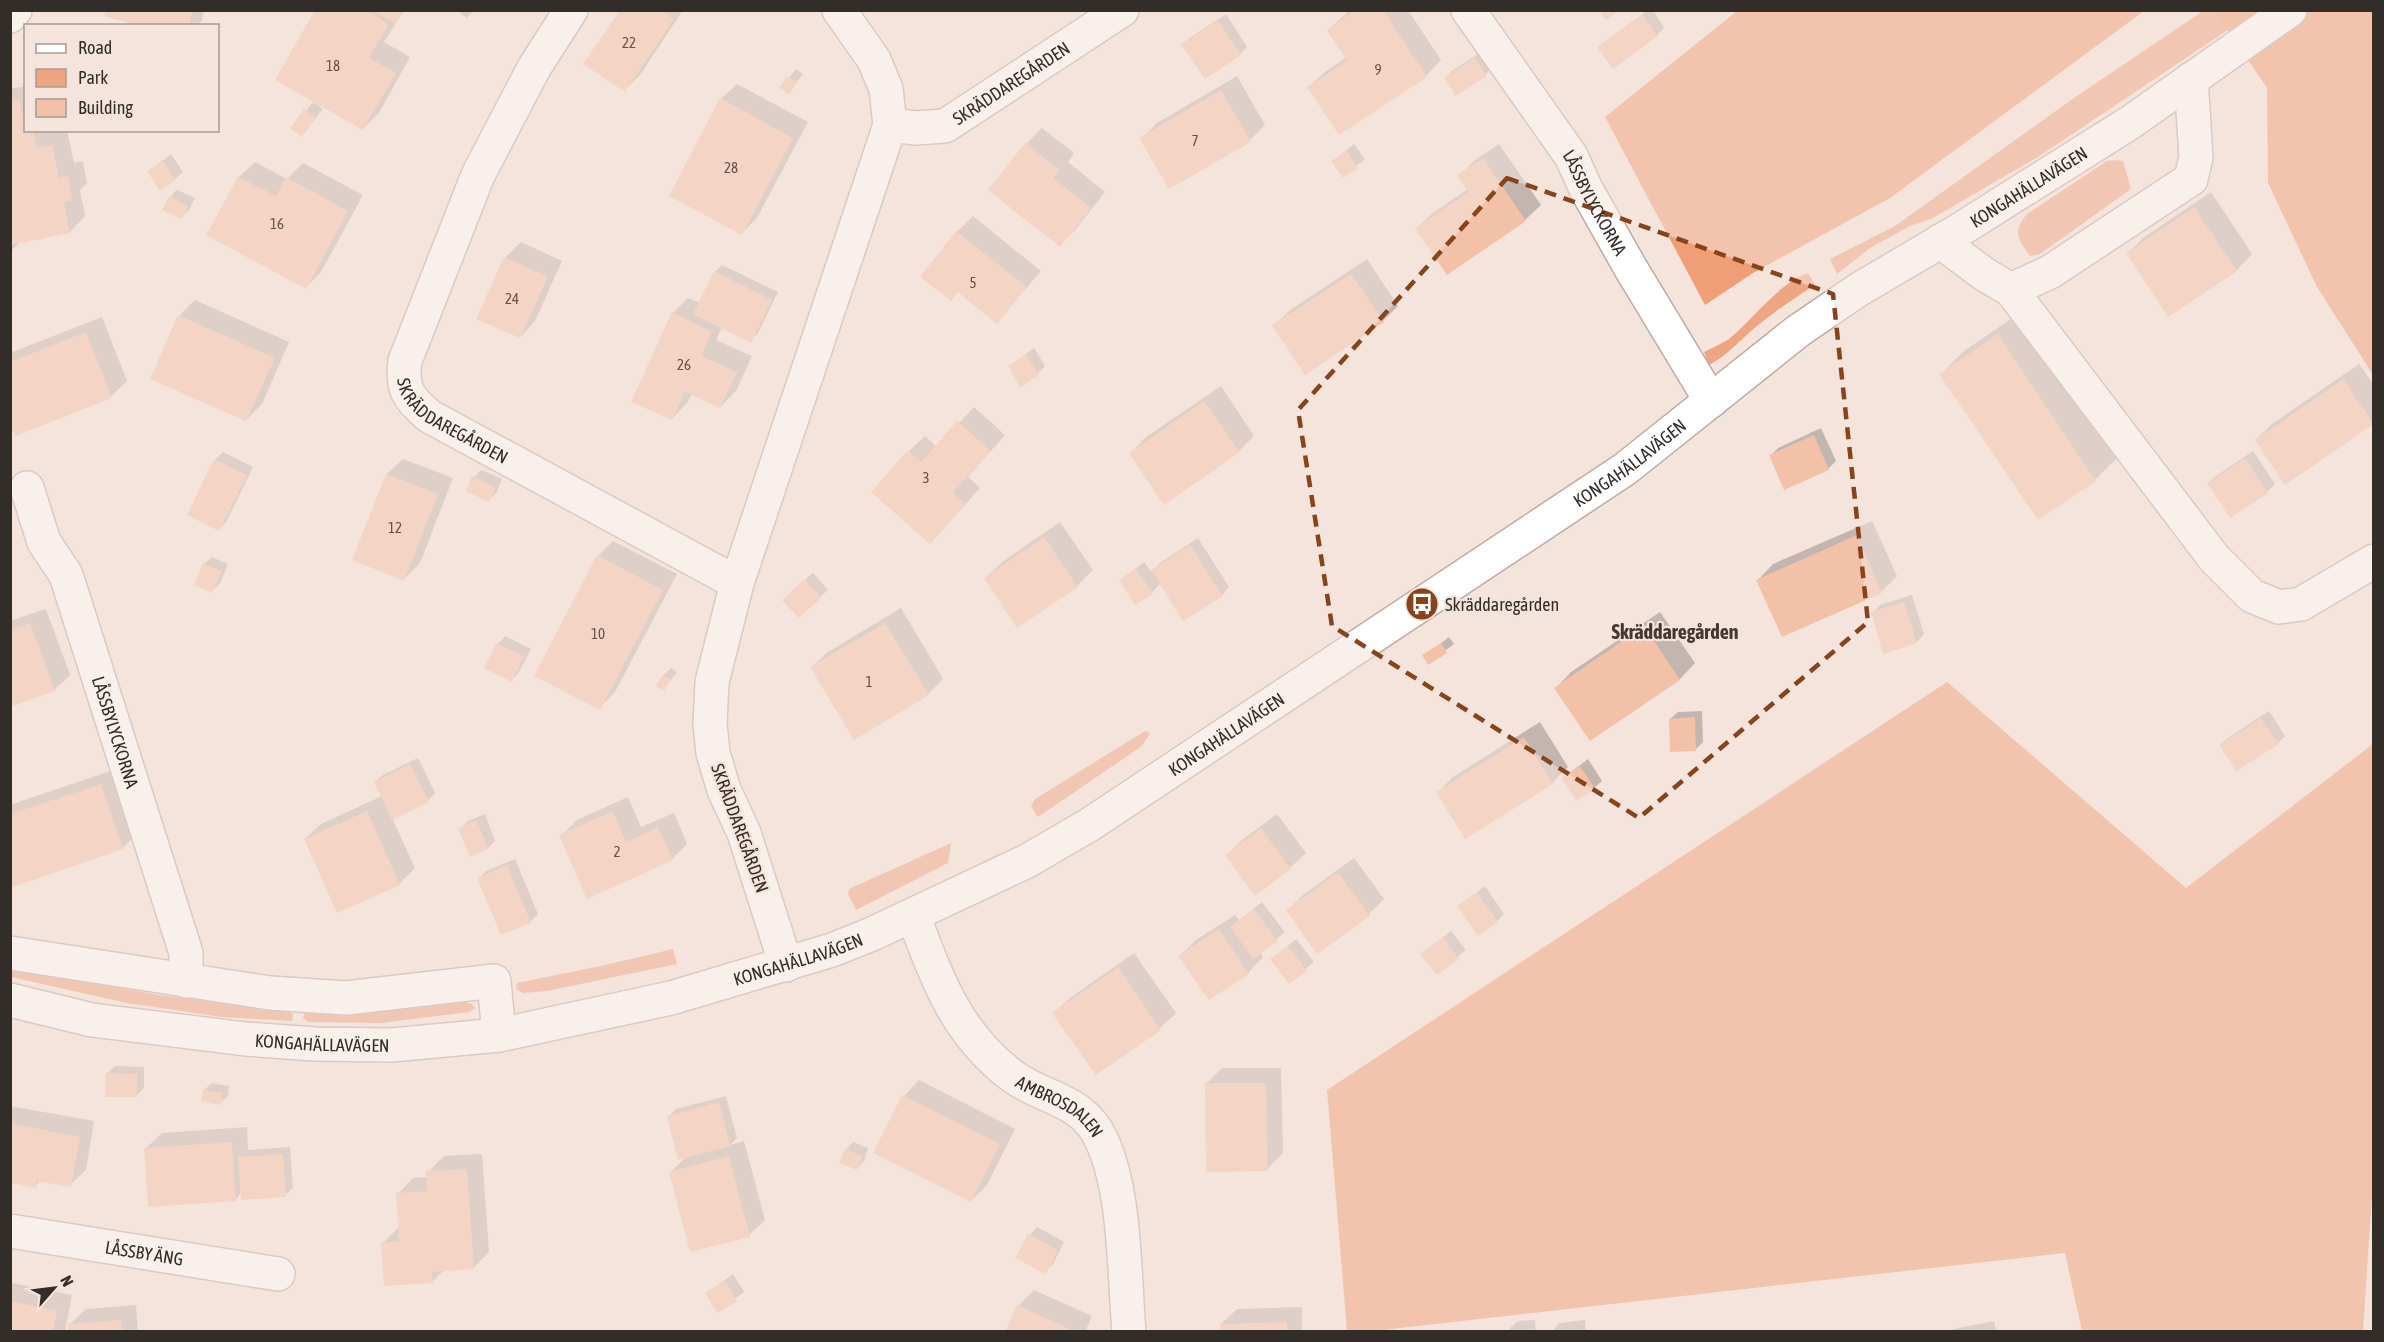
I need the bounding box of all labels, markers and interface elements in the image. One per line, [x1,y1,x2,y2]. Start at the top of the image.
legend [24,24,219,132]
house number: 22 [622,34,636,51]
text: Road [78,37,112,58]
street label: SKRÄDDAREGÅRDEN [948,37,1073,129]
house number: 18 [326,57,340,74]
house number: 9 [1374,61,1382,78]
text: Park [78,67,108,88]
text: Building [78,97,133,118]
house number: 7 [1191,132,1199,149]
street label: KONGAHÄLLAVÄGEN [1966,142,2091,231]
street label: LÅSSBYLYCKORNA [1559,145,1632,259]
house number: 28 [724,159,738,176]
house number: 16 [270,215,284,232]
house number: 5 [969,274,977,291]
house number: 24 [505,290,519,307]
house number: 26 [677,356,691,373]
street label: SKRÄDDAREGÅRDEN [394,376,512,467]
street label: KONGAHÄLLAVÄGEN [1569,414,1690,511]
house number: 3 [922,469,930,486]
house number: 12 [388,519,402,536]
bus stop icon: Skräddaregården [1404,586,1440,622]
place label: Skräddaregården [1445,594,1559,615]
district label: Skräddaregården [1612,620,1738,643]
house number: 10 [591,625,605,642]
house number: 1 [865,673,873,690]
street label: LÅSSBYLYCKORNA [88,674,143,791]
street label: KONGAHÄLLAVÄGEN [1164,688,1288,780]
street label: SKRÄDDAREGÅRDEN [707,761,773,895]
house number: 2 [613,843,621,860]
street label: KONGAHÄLLAVÄGEN [731,928,866,989]
street label: KONGAHÄLLAVÄGEN [254,1029,390,1055]
street label: AMBROSDALEN [1012,1071,1108,1141]
street label: LÅSSBY ÄNG [104,1236,185,1269]
north arrow [24,1258,84,1318]
text: N [57,1273,77,1289]

